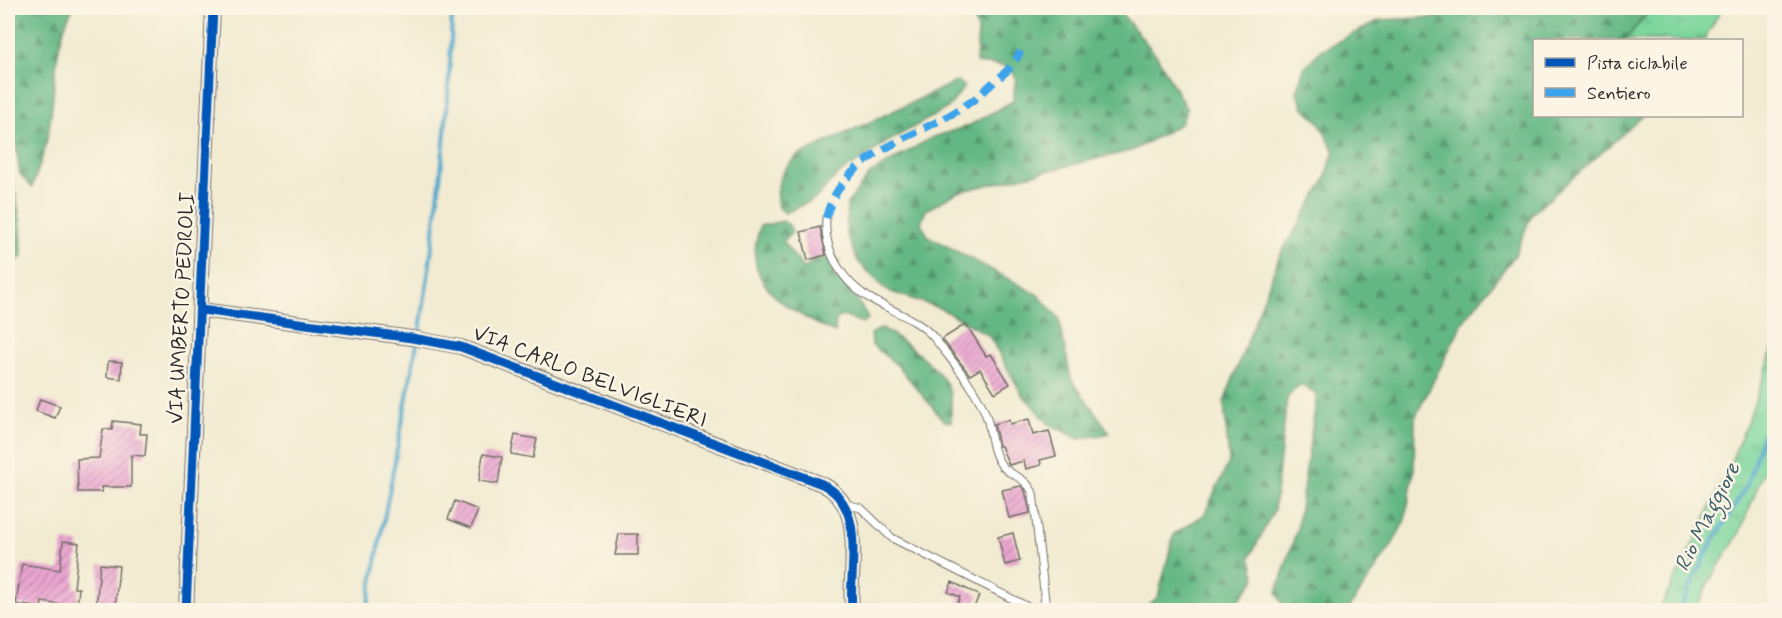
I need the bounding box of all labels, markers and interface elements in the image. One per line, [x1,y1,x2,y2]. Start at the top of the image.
legend [1533,39,1743,117]
text: Pista ciclabile [1587,52,1688,76]
text: Sentiero [1587,82,1651,106]
street label: VIA UMBERTO PEDROLI [162,191,202,425]
street label: VIA CARLO BELVIGLIERI [469,319,711,435]
water label: Rio Maggiore [1669,457,1750,578]

